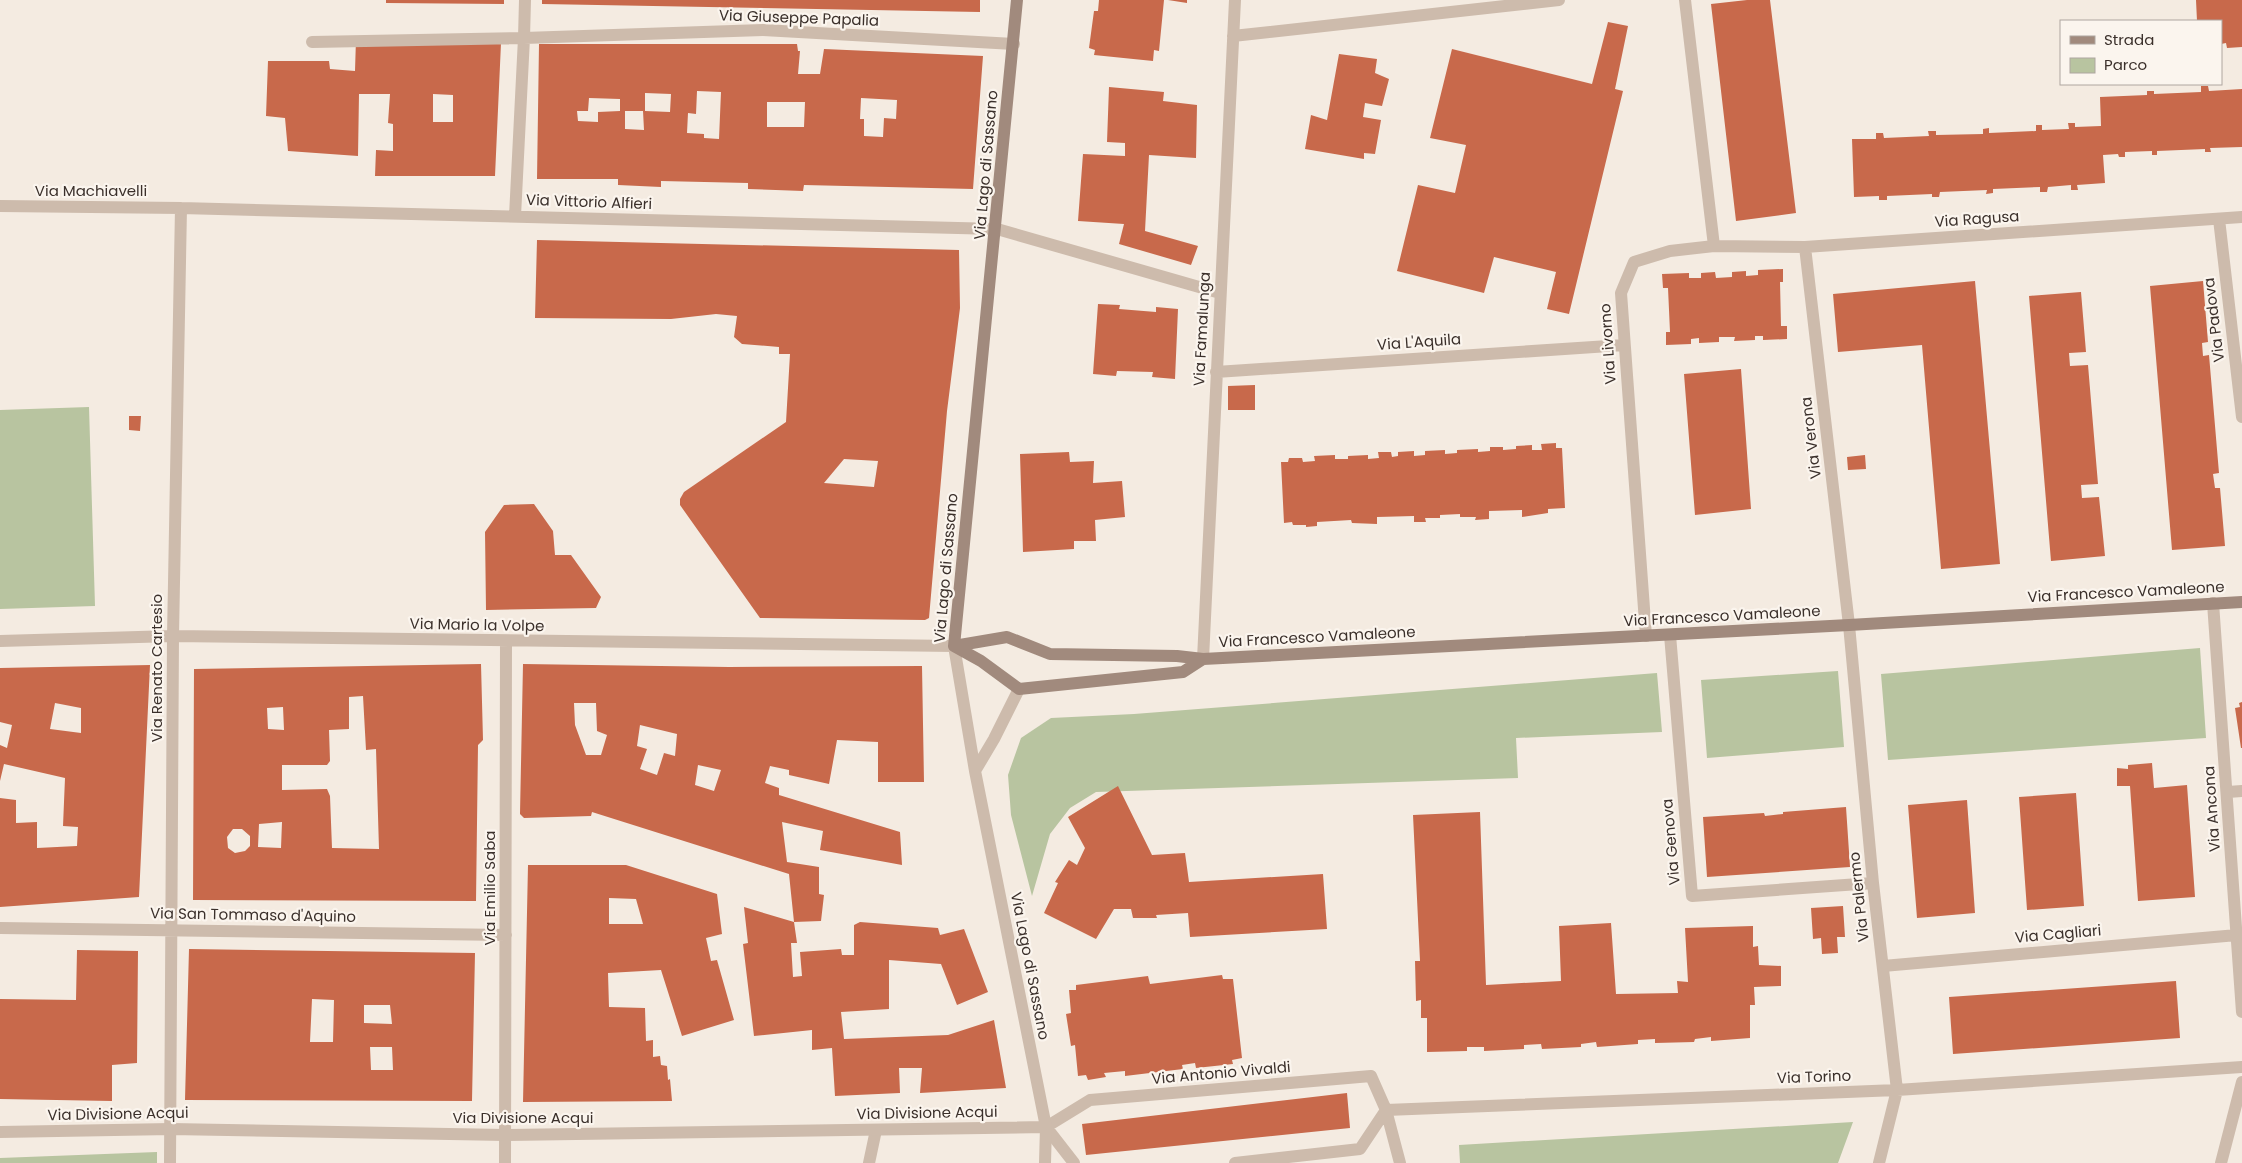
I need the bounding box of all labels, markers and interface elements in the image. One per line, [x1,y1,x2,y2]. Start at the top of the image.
street label: Via Giuseppe Papalia [719,4,879,31]
legend [2060,20,2222,85]
text: Strada [2104,29,2154,50]
text: Parco [2104,54,2147,75]
street label: Via Lago di Sassano [968,89,1003,241]
street label: Via Machiavelli [35,180,147,201]
street label: Via Vittorio Alfieri [526,189,652,214]
street label: Via Ragusa [1934,205,2020,232]
street label: Via Famalunga [1188,271,1215,387]
street label: Via Padova [2198,277,2229,364]
street label: Via Livorno [1594,303,1621,385]
street label: Via L'Aquila [1376,328,1462,355]
street label: Via Verona [1795,396,1826,480]
street label: Via Lago di Sassano [928,492,963,644]
street label: Via Francesco Vamaleone [2027,576,2225,607]
street label: Via Renato Cartesio [146,594,167,742]
street label: Via Francesco Vamaleone [1623,600,1821,631]
street label: Via Mario la Volpe [410,613,545,636]
street label: Via Francesco Vamaleone [1218,621,1416,652]
street label: Via Ancona [2198,765,2225,853]
street label: Via Genova [1656,798,1685,886]
street label: Via Emilio Saba [479,830,500,946]
street label: Via Palermo [1843,851,1874,943]
street label: Via Lago di Sassano [1006,890,1055,1042]
street label: Via San Tommaso d'Aquino [150,902,356,927]
street label: Via Cagliari [2014,919,2102,948]
street label: Via Antonio Vivaldi [1151,1056,1291,1089]
street label: Via Torino [1777,1065,1851,1088]
street label: Via Divisione Acqui [856,1101,998,1124]
street label: Via Divisione Acqui [47,1102,189,1125]
street label: Via Divisione Acqui [452,1107,594,1128]

